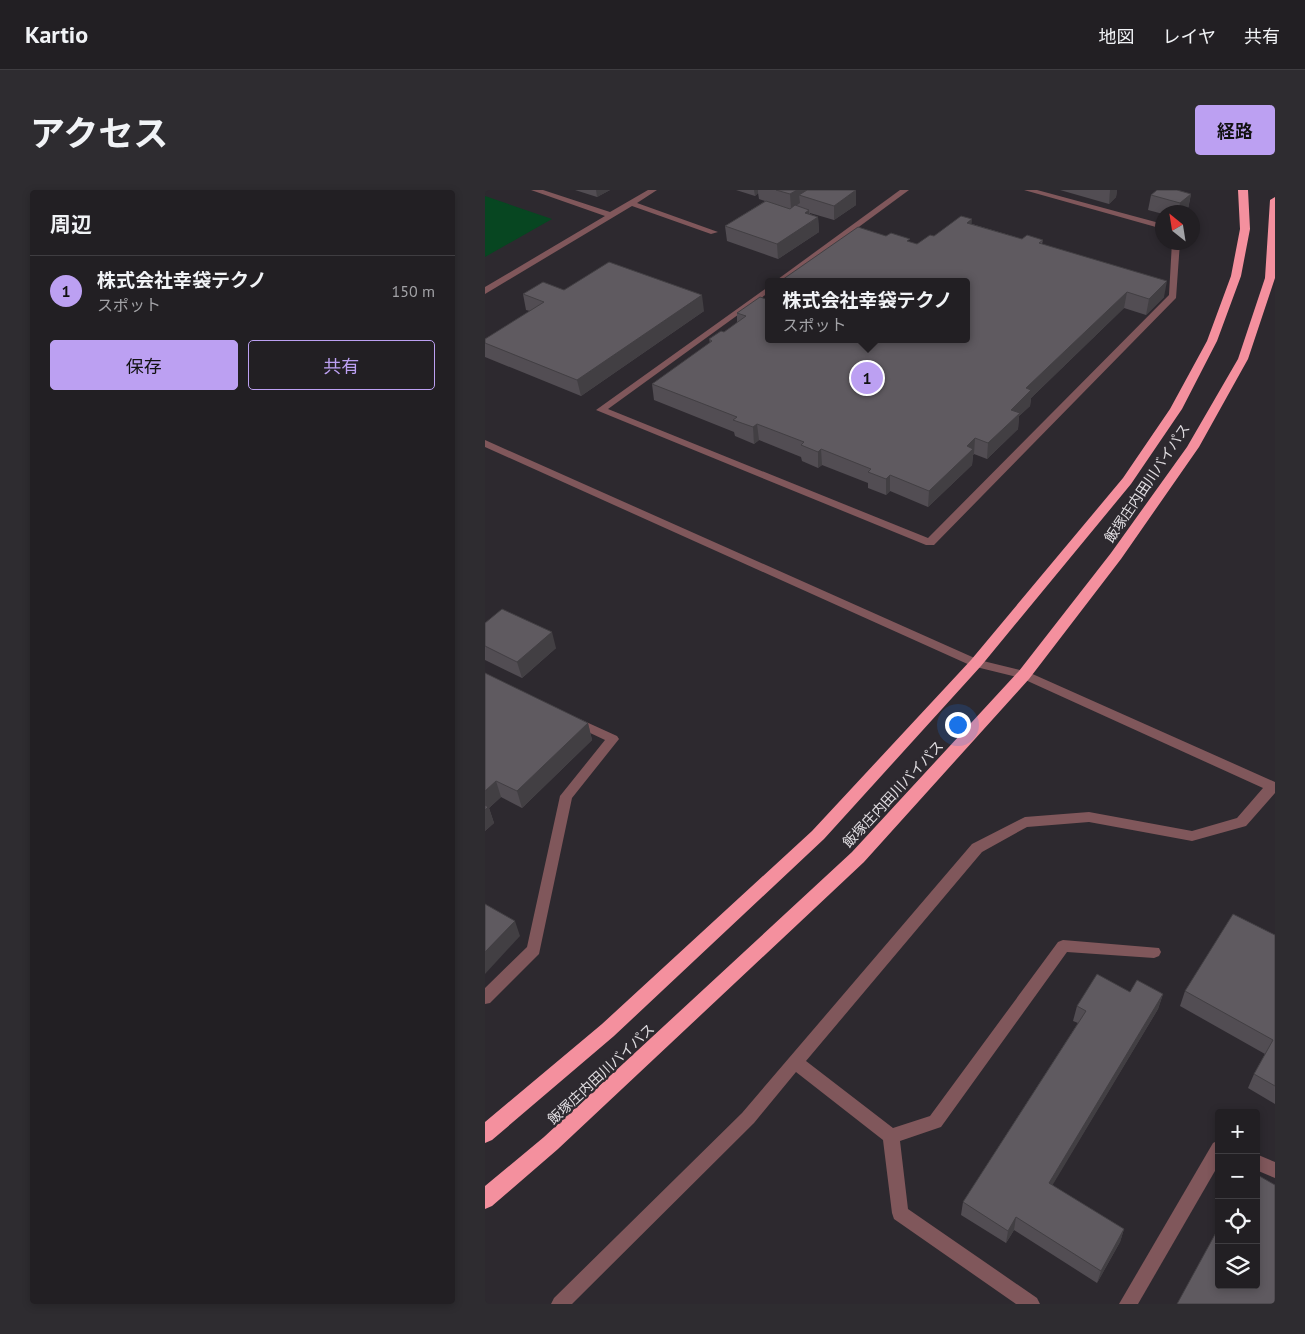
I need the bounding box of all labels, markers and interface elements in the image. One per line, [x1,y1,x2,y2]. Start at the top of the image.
text: Kartio [25,19,88,50]
text: 地図 [1099,25,1135,48]
text: レイヤ [1163,25,1216,48]
text: 共有 [1244,25,1280,48]
button: 経路 [1195,105,1275,155]
text: アクセス [30,110,168,156]
north arrow [1155,205,1200,250]
text: 周辺 [50,211,92,238]
text: 株式会社幸袋テクノ [97,268,267,292]
popup [765,278,970,343]
text: 1 [61,281,71,301]
text: 150 m [392,281,435,301]
text: 株式会社幸袋テクノ [783,288,952,312]
text: スポット [97,295,161,315]
text: スポット [783,315,847,335]
button: 保存 [50,340,238,390]
button: 共有 [248,340,435,390]
pin: 1 [851,359,883,397]
street label: 飯塚庄内田川バイパス [1100,420,1194,546]
your location [945,712,971,738]
street label: 飯塚庄内田川バイパス [839,737,947,851]
street label: 飯塚庄内田川バイパス [544,1020,658,1128]
map controls [1215,1109,1260,1289]
button: + [1215,1109,1260,1154]
button: − [1215,1154,1260,1199]
button: locate [1215,1199,1260,1244]
button: layers [1215,1244,1260,1289]

